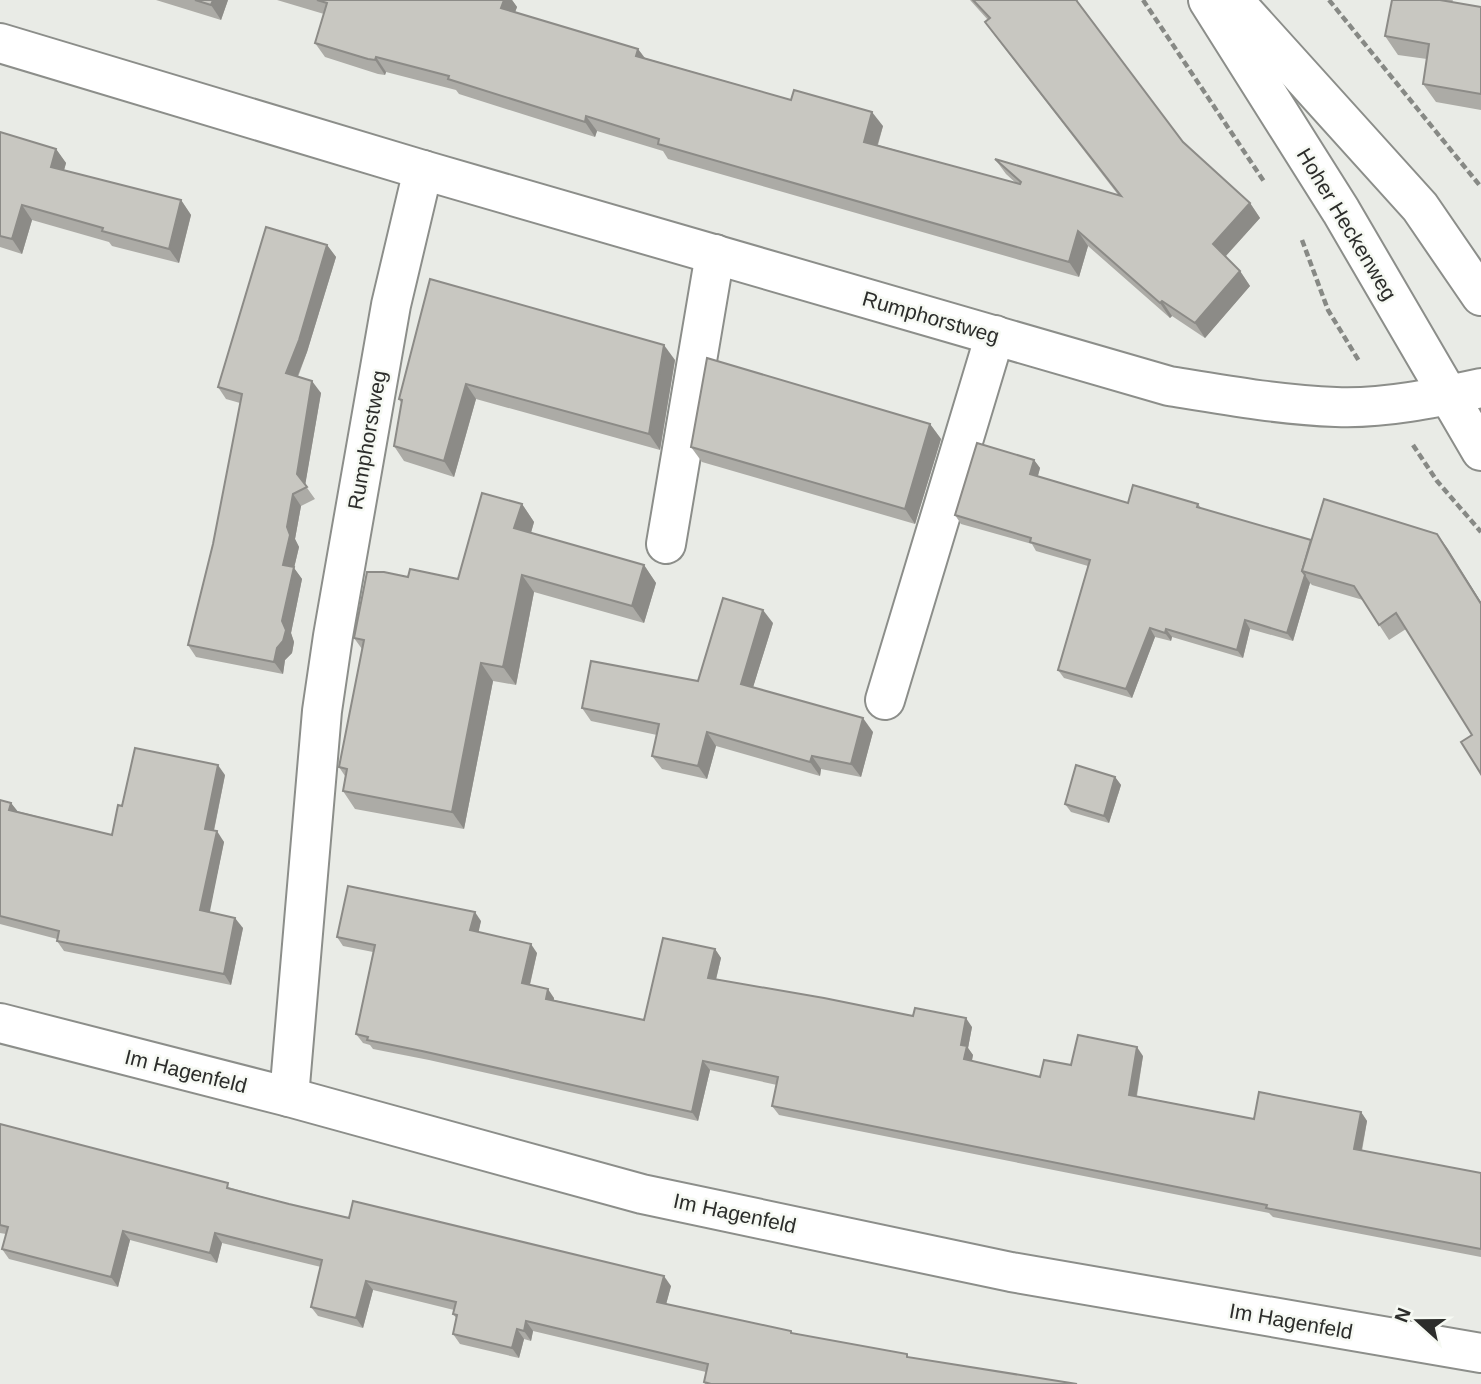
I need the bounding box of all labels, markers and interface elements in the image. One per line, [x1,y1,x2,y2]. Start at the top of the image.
street label: Hoher Heckenweg [1293,144,1401,304]
street label: Rumphorstweg [860,286,1002,348]
street label: Rumphorstweg [343,368,391,512]
street label: Im Hagenfeld [123,1045,249,1097]
street label: Im Hagenfeld [672,1189,798,1237]
north arrow [1383,1286,1453,1356]
street label: Im Hagenfeld [1227,1299,1355,1343]
text: N [1390,1305,1415,1325]

